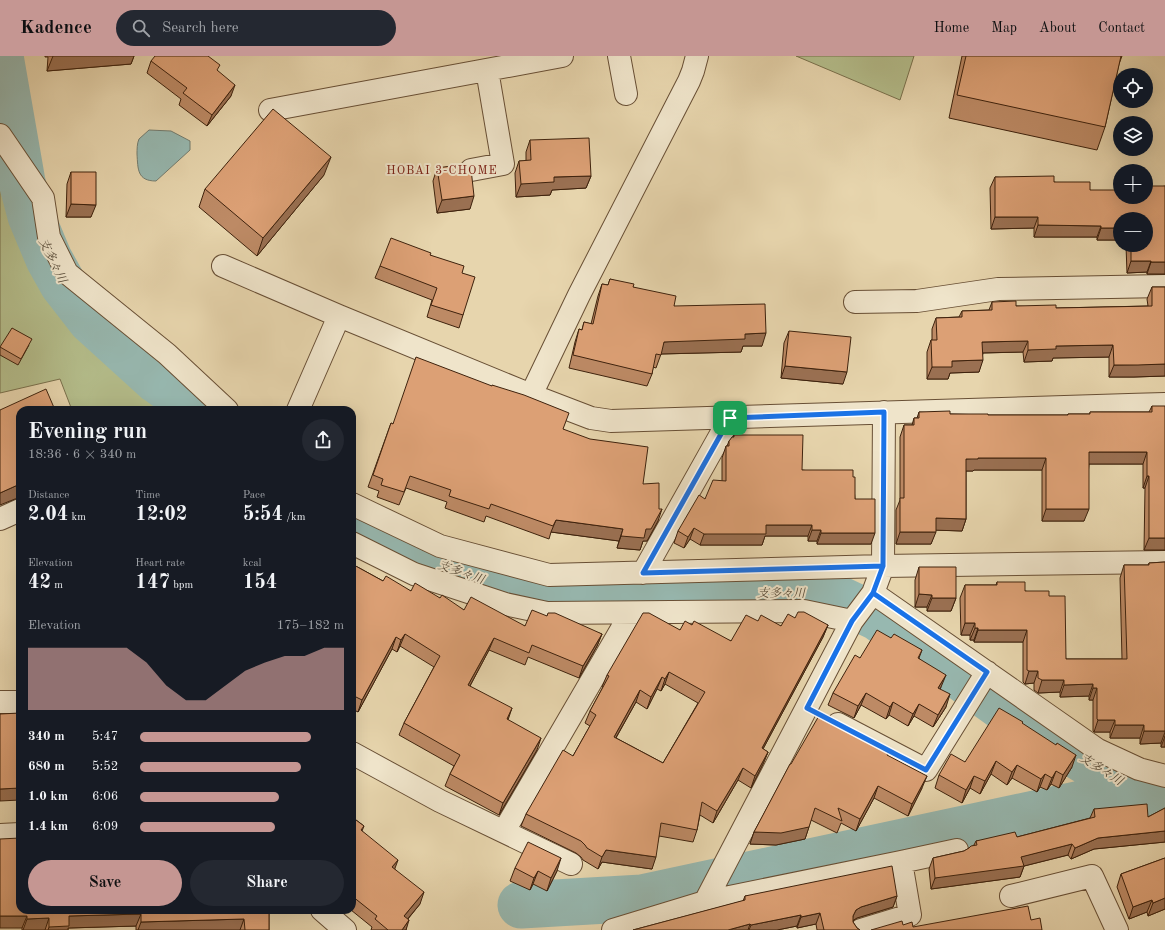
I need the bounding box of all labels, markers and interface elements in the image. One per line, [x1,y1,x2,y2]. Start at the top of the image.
search box [116,10,396,46]
icon: search [130,17,152,39]
text: Kadence [20,19,92,38]
text: Search here [162,21,239,36]
text: Home [934,21,969,35]
text: Map [991,21,1017,35]
text: About [1039,21,1076,35]
text: Contact [1098,21,1145,35]
map controls [1113,68,1153,252]
button: locate [1113,68,1153,108]
button: layers [1113,116,1153,156]
button: + [1113,164,1153,204]
district label: HOBAI 3-CHOME [386,165,498,177]
button: − [1113,212,1153,252]
water label: 支多々川 [36,236,71,287]
pin [713,401,747,435]
icon: arrive [719,407,741,429]
button: share [302,419,344,461]
text: Evening run [28,421,147,443]
text: 18:36 · 6 × 340 m [28,448,136,461]
text: Distance [28,490,69,501]
text: Time [135,490,160,501]
text: Pace [243,490,265,501]
text: 2.04 [28,505,68,525]
text: 12:02 [135,505,187,525]
text: 5:54 [243,505,283,525]
text: km [68,512,86,523]
text: /km [283,512,306,523]
text: Elevation [28,558,73,569]
text: Heart rate [135,558,185,569]
text: kcal [243,558,262,569]
water label: 支多々川 [436,558,488,587]
text: 42 [28,573,51,593]
text: 147 [135,573,170,593]
text: 154 [243,573,277,593]
text: m [51,580,63,591]
text: bpm [170,580,193,591]
water label: 支多々川 [757,586,807,600]
text: Elevation [28,619,81,632]
text: 175–182 m [277,619,344,632]
text: 340 m [28,730,65,743]
text: 5:47 [92,730,118,743]
water label: 支多々川 [1077,750,1127,789]
text: 680 m [28,760,65,773]
text: 5:52 [92,760,118,773]
text: 1.0 km [28,790,68,803]
text: 6:06 [92,790,118,803]
text: 1.4 km [28,820,68,833]
text: 6:09 [92,820,118,833]
button: Save [28,860,182,906]
button: Share [190,860,344,906]

